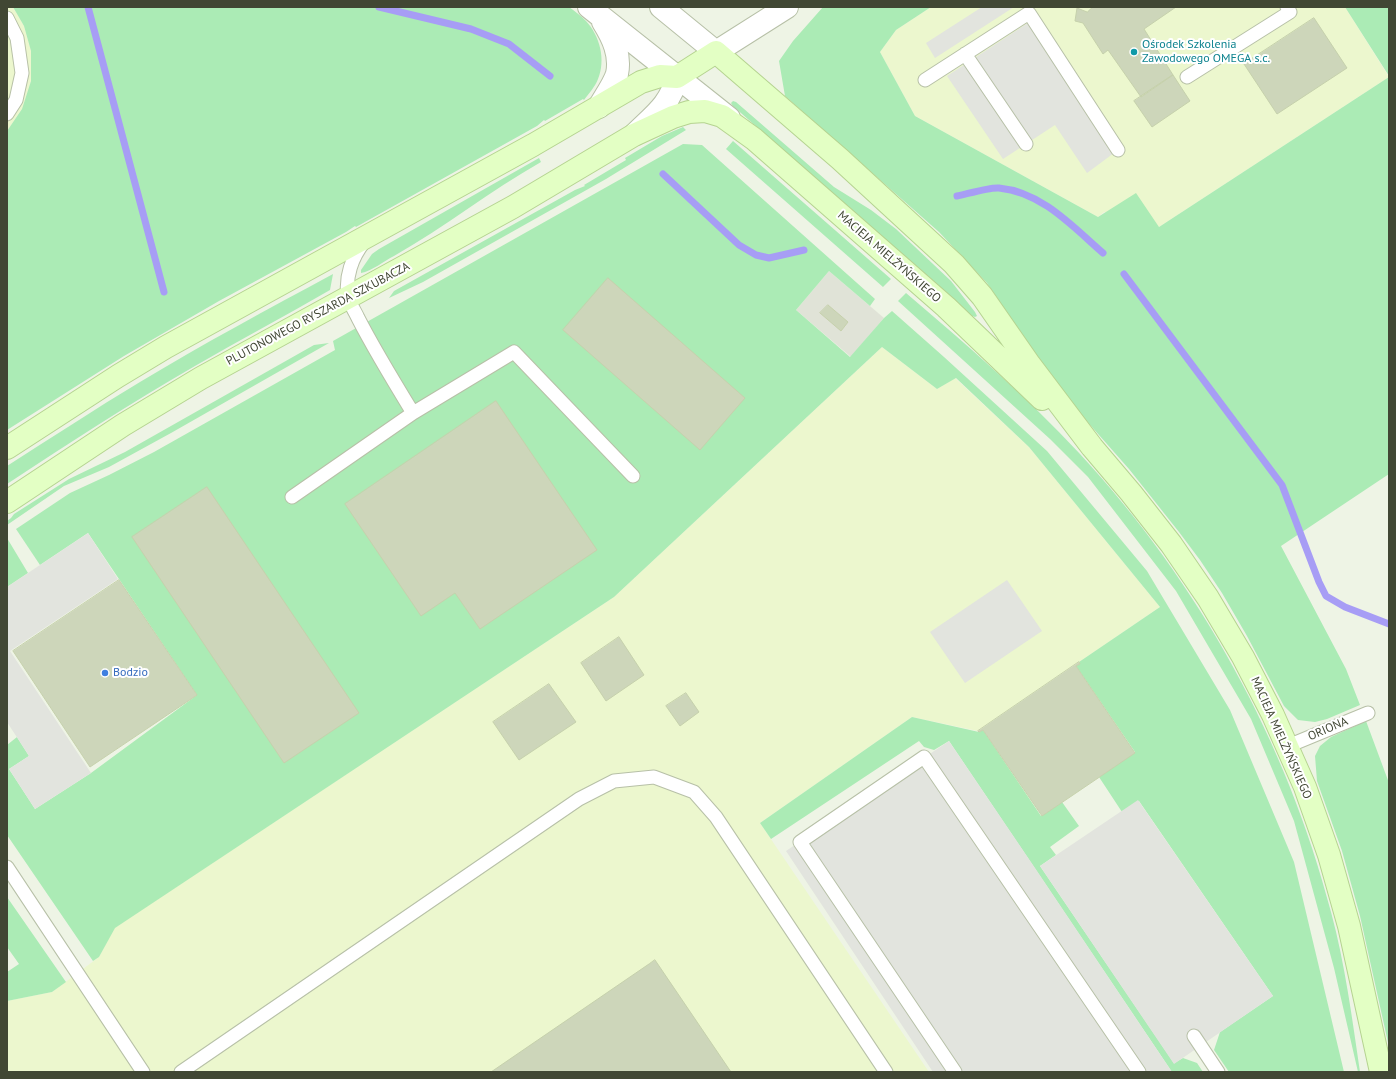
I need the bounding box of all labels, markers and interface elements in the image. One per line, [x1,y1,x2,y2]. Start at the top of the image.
place label: Ośrodek Szkolenia Zawodowego OMEGA s.c. [1142,38,1270,66]
marker: Ośrodek Szkolenia Zawodowego OMEGA s.c. [1129,47,1139,57]
street label: MACIEJA MIELŻYŃSKIEGO [834,208,944,306]
street label: PLUTONOWEGO RYSZARDA SZKUBACZA [224,259,412,369]
place label: Bodzio [113,666,148,680]
marker: Bodzio [100,668,110,678]
street label: MACIEJA MIELŻYŃSKIEGO [1248,675,1314,801]
street label: ORIONA [1306,714,1350,744]

